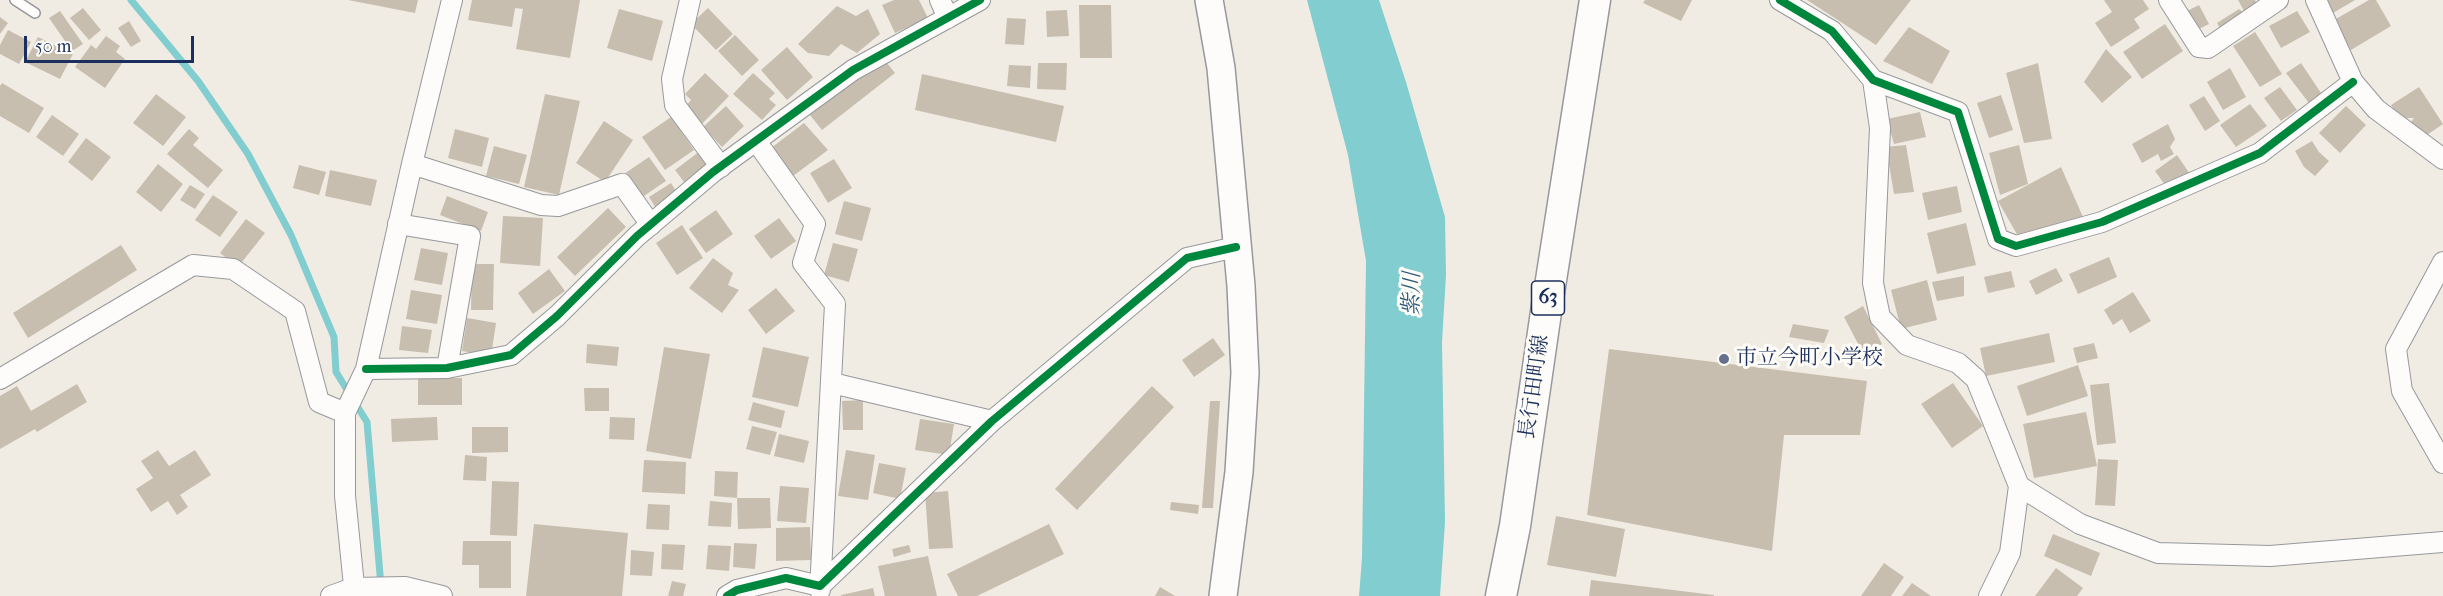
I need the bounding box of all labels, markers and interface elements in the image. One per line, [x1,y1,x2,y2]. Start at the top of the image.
scale bar [27,24,196,62]
text: 50 m [35,36,71,57]
water label: 紫川 [1399,272,1427,316]
road number: 63 [1532,281,1564,315]
street label: 長行田町線 [1515,333,1555,441]
place label: 市立今町小学校 [1736,346,1883,372]
marker: 市立今町小学校 [1717,352,1731,366]

